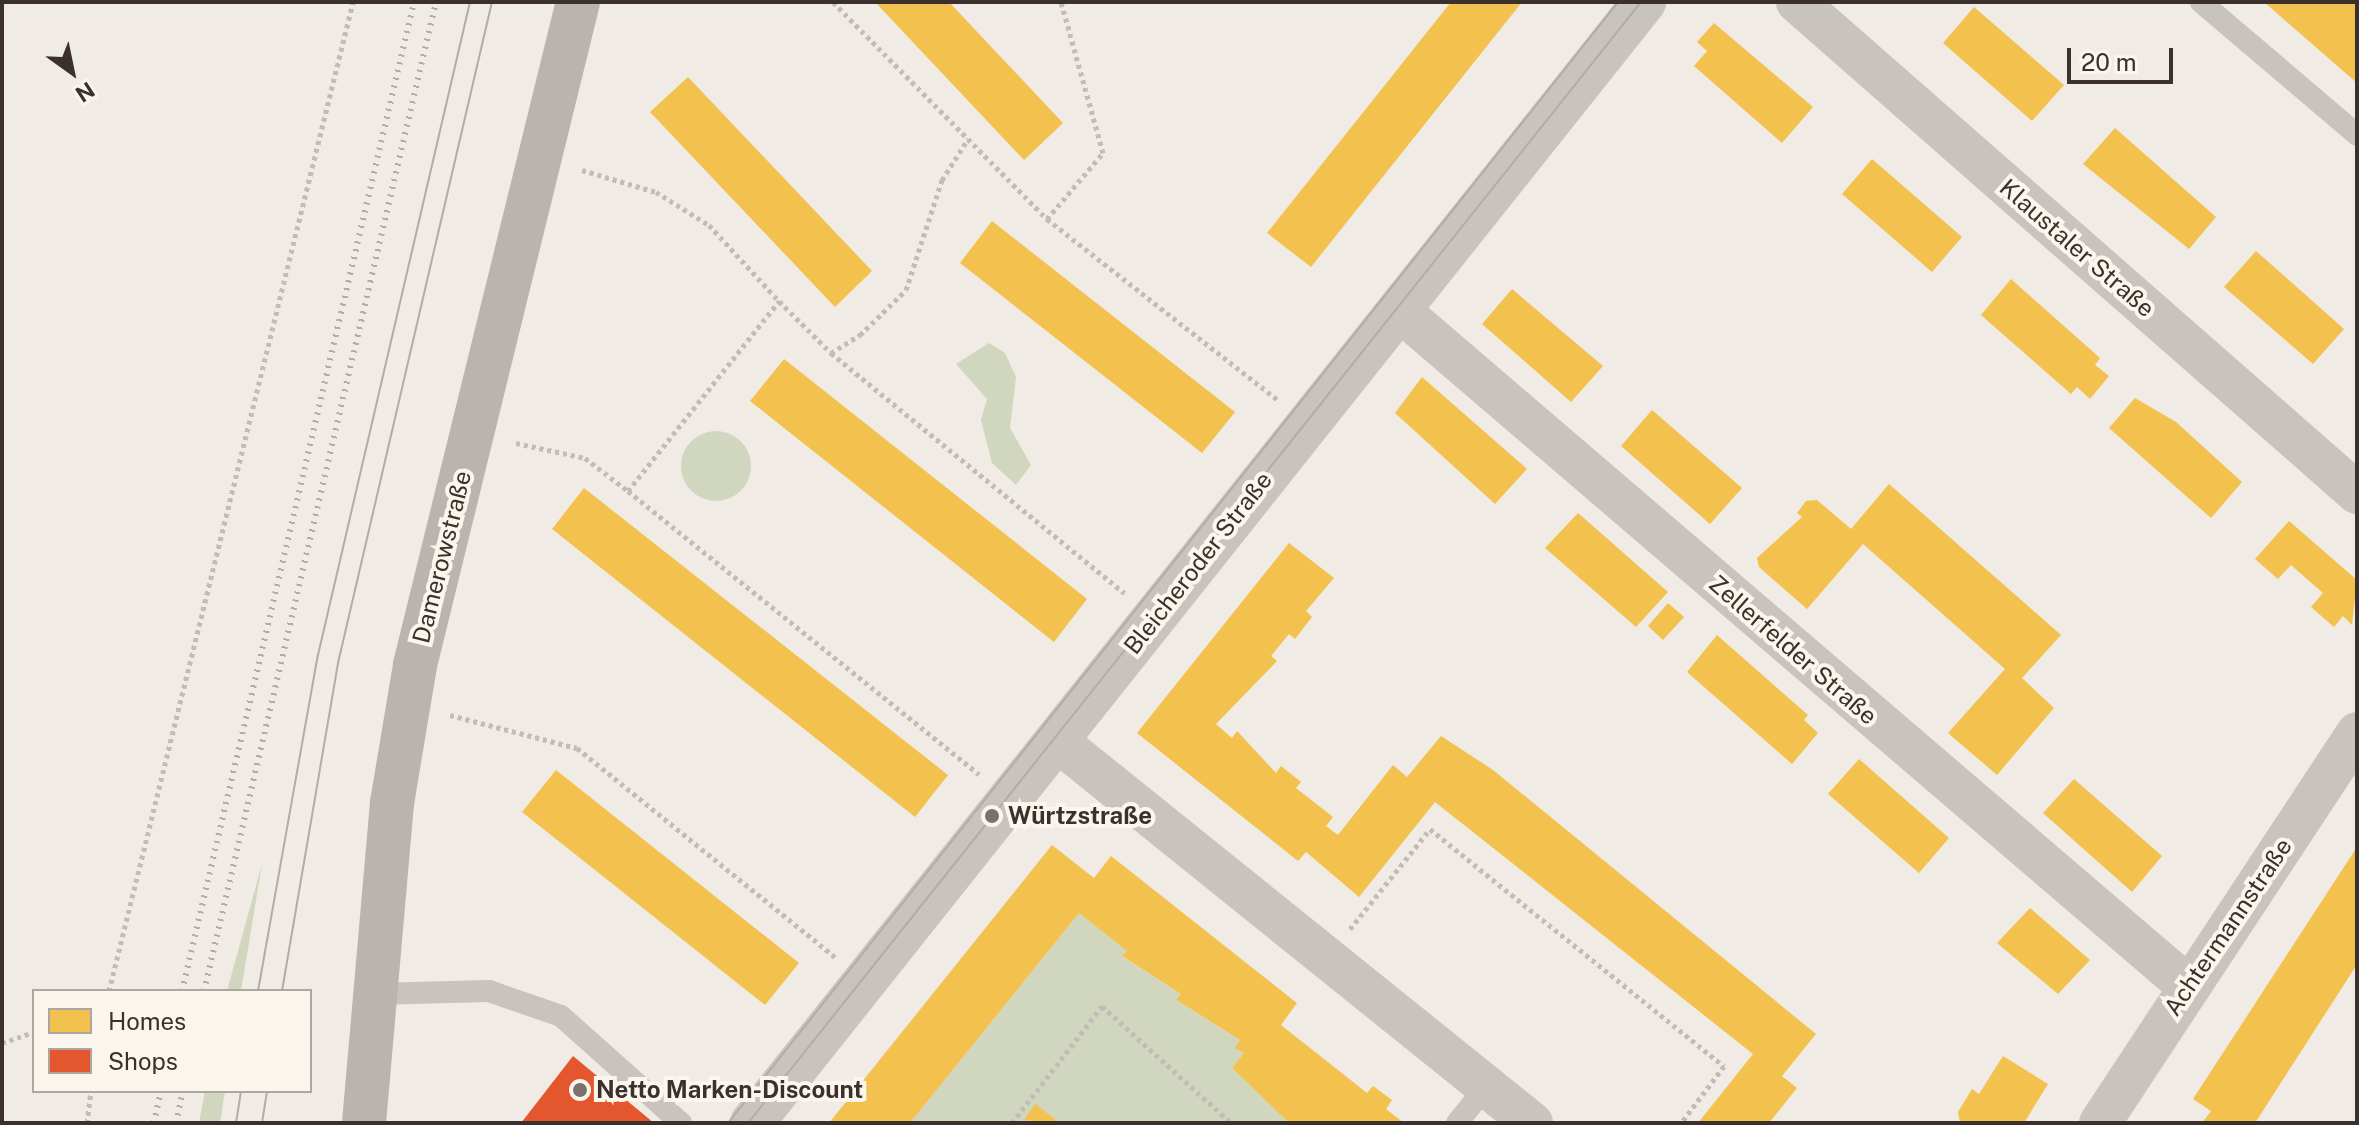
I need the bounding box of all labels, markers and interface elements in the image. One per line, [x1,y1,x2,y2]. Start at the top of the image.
north arrow [32,32,112,112]
scale bar [2071,32,2177,82]
text: 20 m [2081,48,2137,76]
text: N [71,77,99,108]
street label: Klaustaler Straße [1994,173,2160,323]
street label: Bleicheroder Straße [1118,466,1278,660]
street label: Damerowstraße [407,468,477,646]
street label: Zellerfelder Straße [1703,569,1883,731]
place label: Würtzstraße [1008,802,1152,830]
marker: Würtzstraße [983,807,1001,825]
street label: Achtermannstraße [2158,833,2298,1021]
legend [32,989,312,1093]
text: Homes [108,1007,186,1035]
text: Shops [108,1047,178,1075]
place label: Netto Marken-Discount [596,1076,863,1104]
marker: Netto Marken-Discount [571,1081,589,1099]

